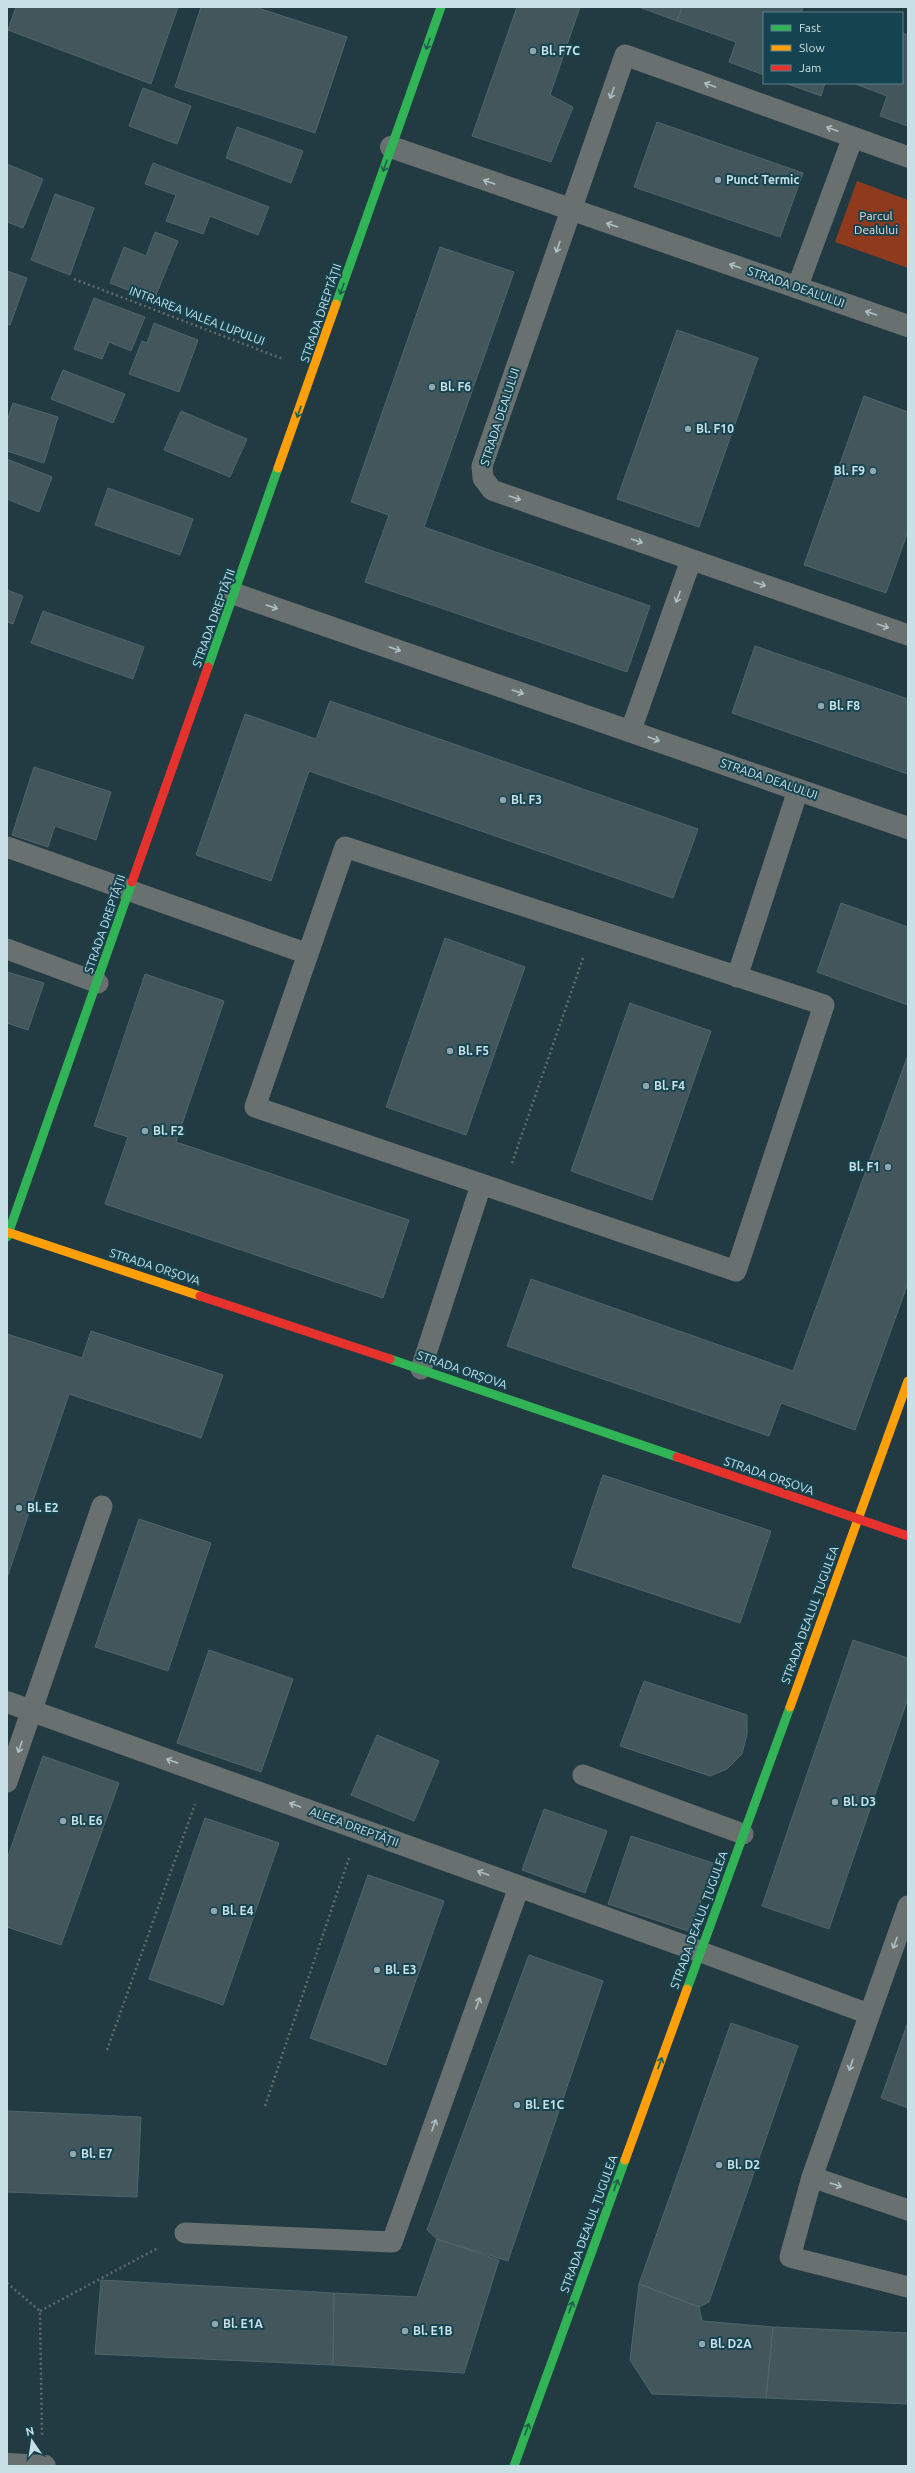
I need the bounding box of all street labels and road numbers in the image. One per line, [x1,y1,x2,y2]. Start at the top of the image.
street label: STRADA DREPTĂȚII [298,262,343,364]
street label: STRADA DEALULUI [746,264,847,309]
street label: INTRAREA VALEA LUPULUI [128,284,267,347]
street label: STRADA DEALULUI [478,366,521,467]
street label: STRADA DREPTĂȚII [190,567,237,669]
street label: STRADA DEALULUI [719,756,820,801]
street label: STRADA DREPTĂȚII [82,873,127,975]
street label: STRADA ORȘOVA [108,1246,202,1287]
street label: STRADA ORȘOVA [415,1348,509,1391]
street label: STRADA ORȘOVA [722,1454,816,1497]
street label: STRADA DEALUL ȚUGULEA [779,1544,841,1685]
street label: ALEEA DREPTĂȚII [308,1804,401,1849]
street label: STRADA DEALUL ȚUGULEA [668,1849,730,1990]
street label: STRADA DEALUL ȚUGULEA [558,2153,620,2294]

